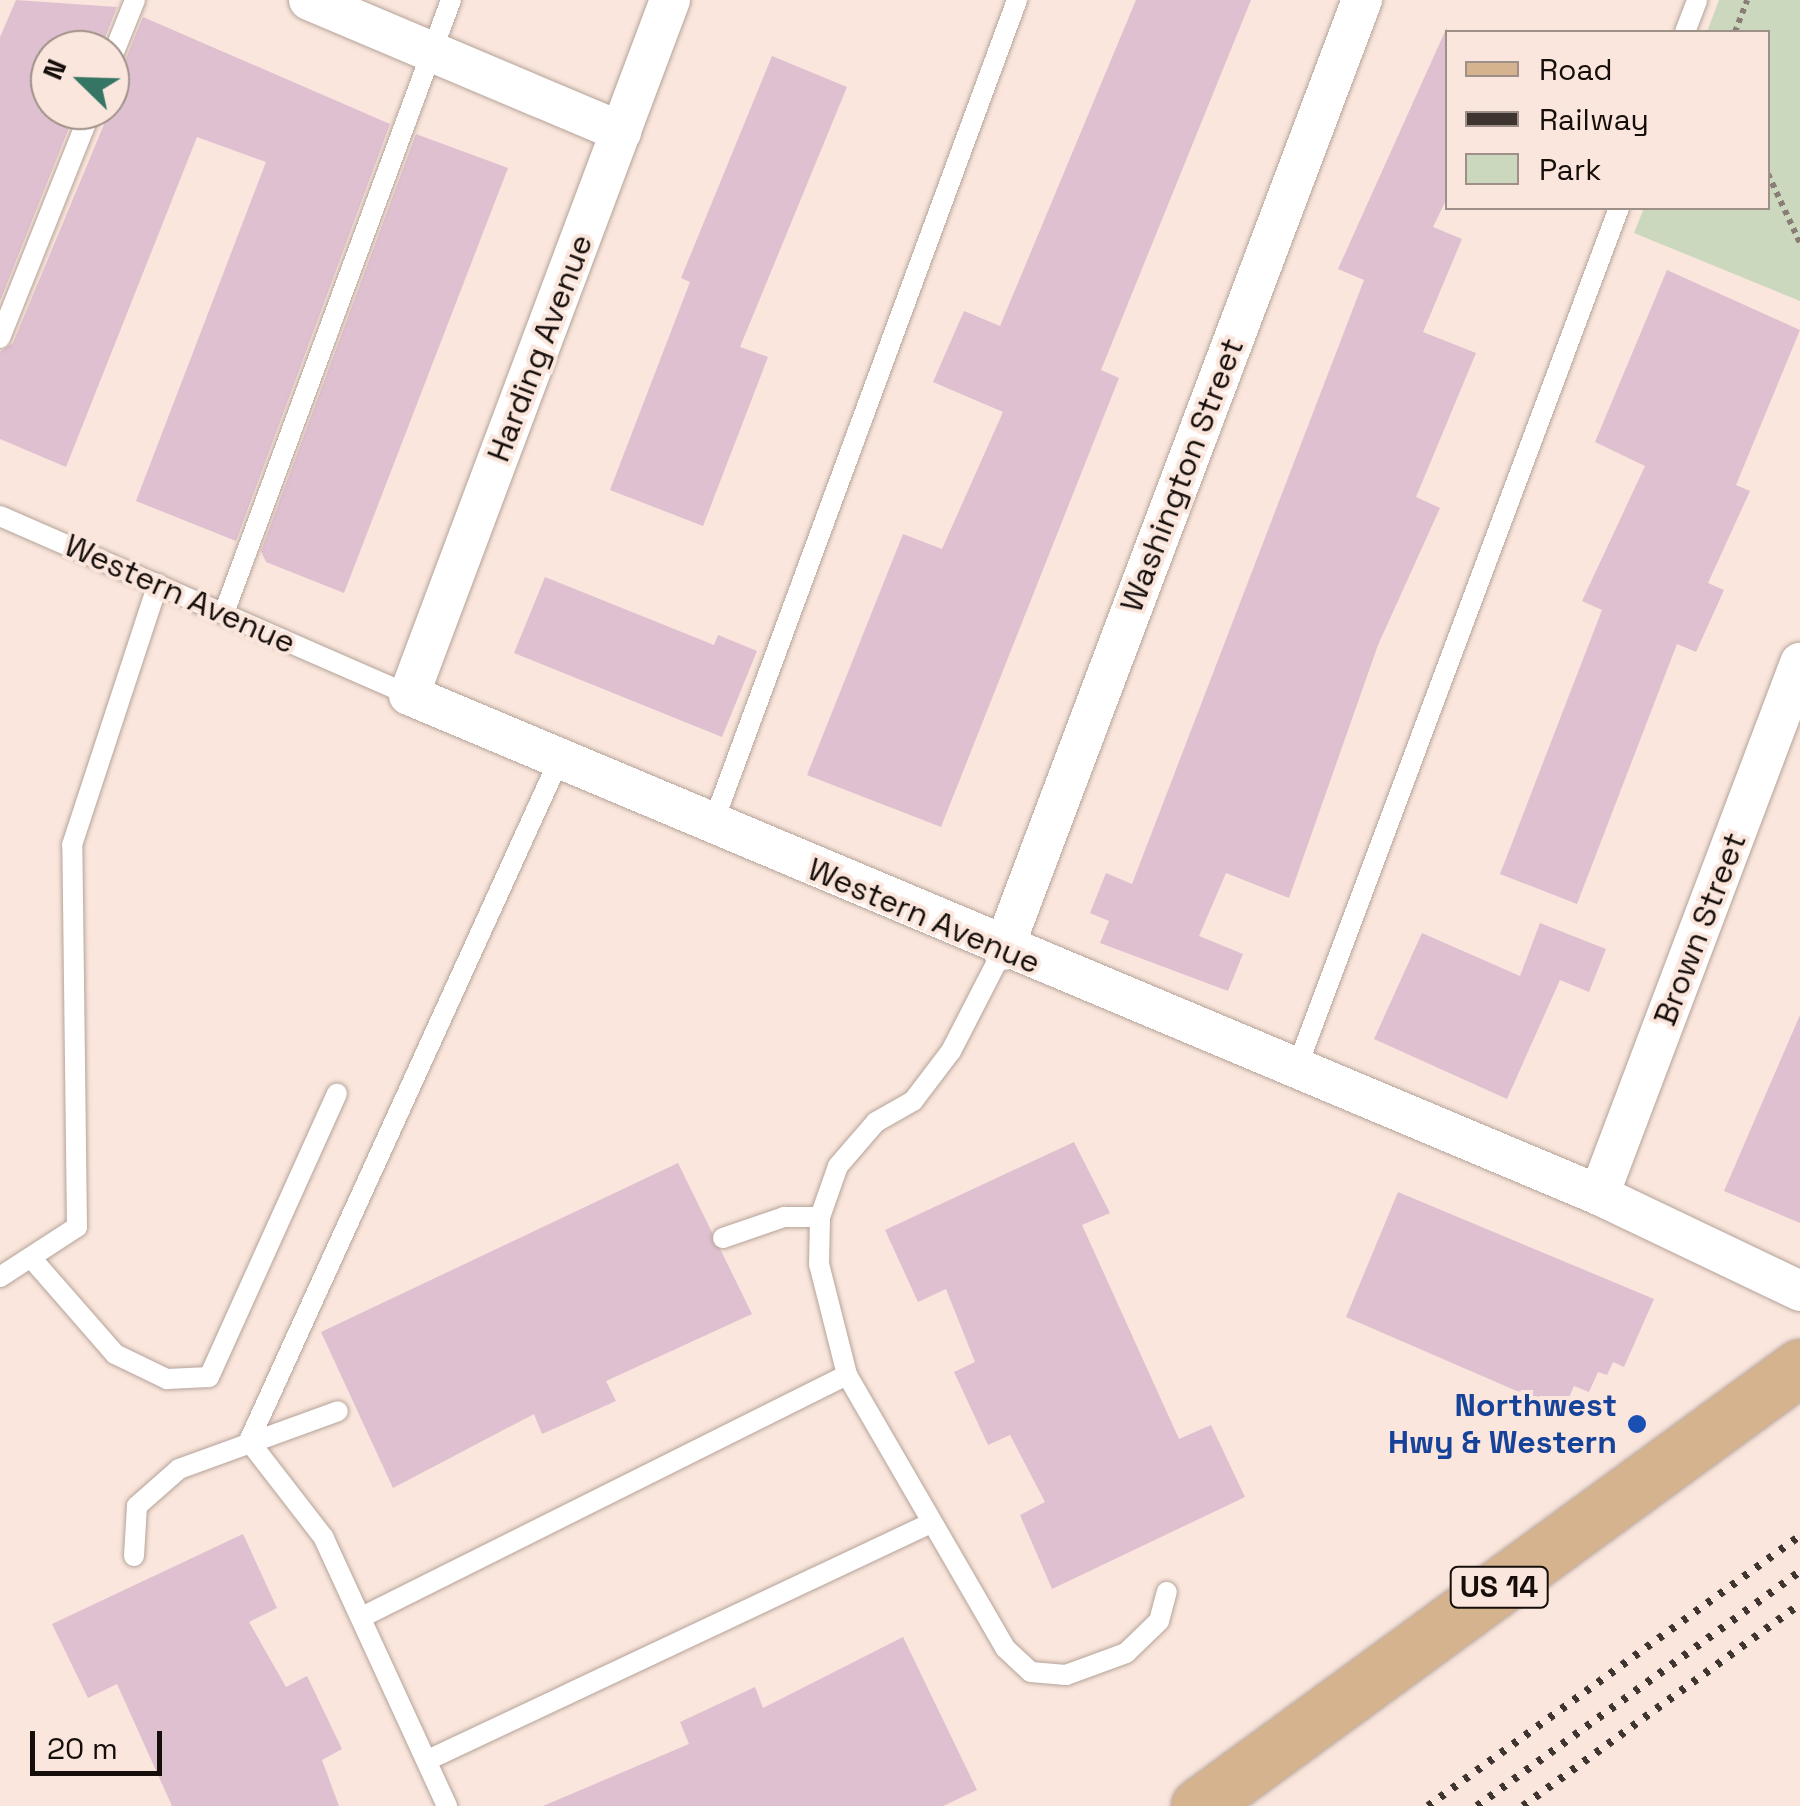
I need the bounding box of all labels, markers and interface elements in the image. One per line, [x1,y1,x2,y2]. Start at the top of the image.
north arrow [30,30,130,130]
legend [1445,30,1770,210]
text: Road [1539,50,1613,89]
text: N [34,53,74,85]
text: Railway [1539,100,1649,139]
text: Park [1539,150,1601,189]
street label: Harding Avenue [479,229,601,467]
street label: Washington Street [1112,333,1252,617]
street label: Western Avenue [58,526,302,662]
street label: Brown Street [1646,827,1754,1031]
street label: Western Avenue [802,850,1046,982]
place label: Northwest Hwy & Western [1388,1387,1617,1462]
marker: Northwest Hwy & Western [1626,1413,1648,1435]
road number: US 14 [1449,1562,1549,1612]
scale bar [35,1711,168,1773]
text: 20 m [47,1729,118,1768]

